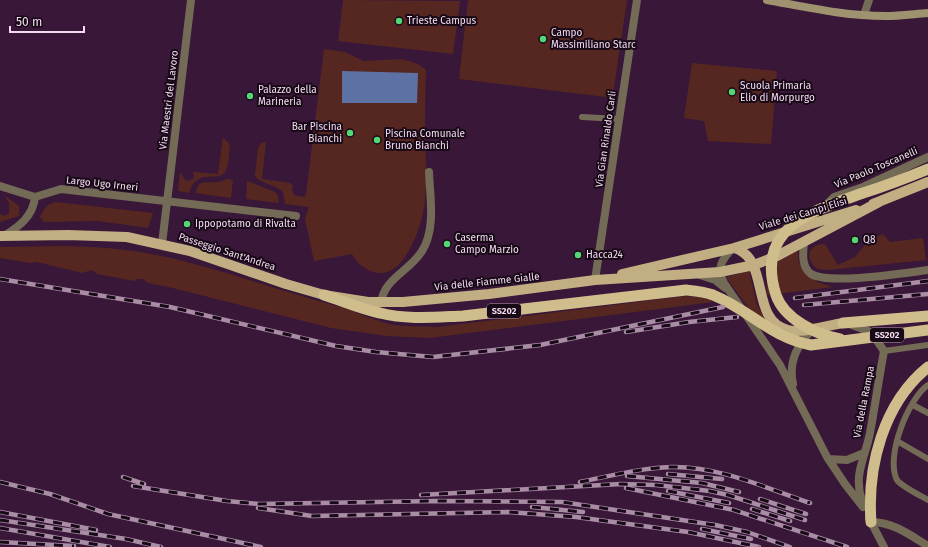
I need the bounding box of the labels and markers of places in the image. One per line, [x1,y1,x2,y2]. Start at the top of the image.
place label: Trieste Campus [407,15,476,27]
marker: Trieste Campus [394,16,404,26]
place label: Campo Massimiliano Starc [551,27,636,51]
marker: Campo Massimiliano Starc [538,34,548,44]
place label: Scuola Primaria Elio di Morpurgo [740,80,815,104]
place label: Palazzo della Marineria [258,84,317,108]
marker: Scuola Primaria Elio di Morpurgo [727,87,737,97]
marker: Palazzo della Marineria [245,91,255,101]
place label: Bar Piscina Bianchi [292,121,342,145]
marker: Bar Piscina Bianchi [345,128,355,138]
place label: Piscina Comunale Bruno Bianchi [385,128,465,152]
marker: Piscina Comunale Bruno Bianchi [372,135,382,145]
place label: Ippopotamo di Rivalta [195,218,296,230]
marker: Ippopotamo di Rivalta [182,219,192,229]
place label: Caserma Campo Marzio [455,232,519,256]
place label: Q8 [863,234,876,246]
marker: Q8 [850,235,860,245]
marker: Caserma Campo Marzio [442,239,452,249]
place label: Hacca24 [586,249,624,261]
marker: Hacca24 [573,250,583,260]

